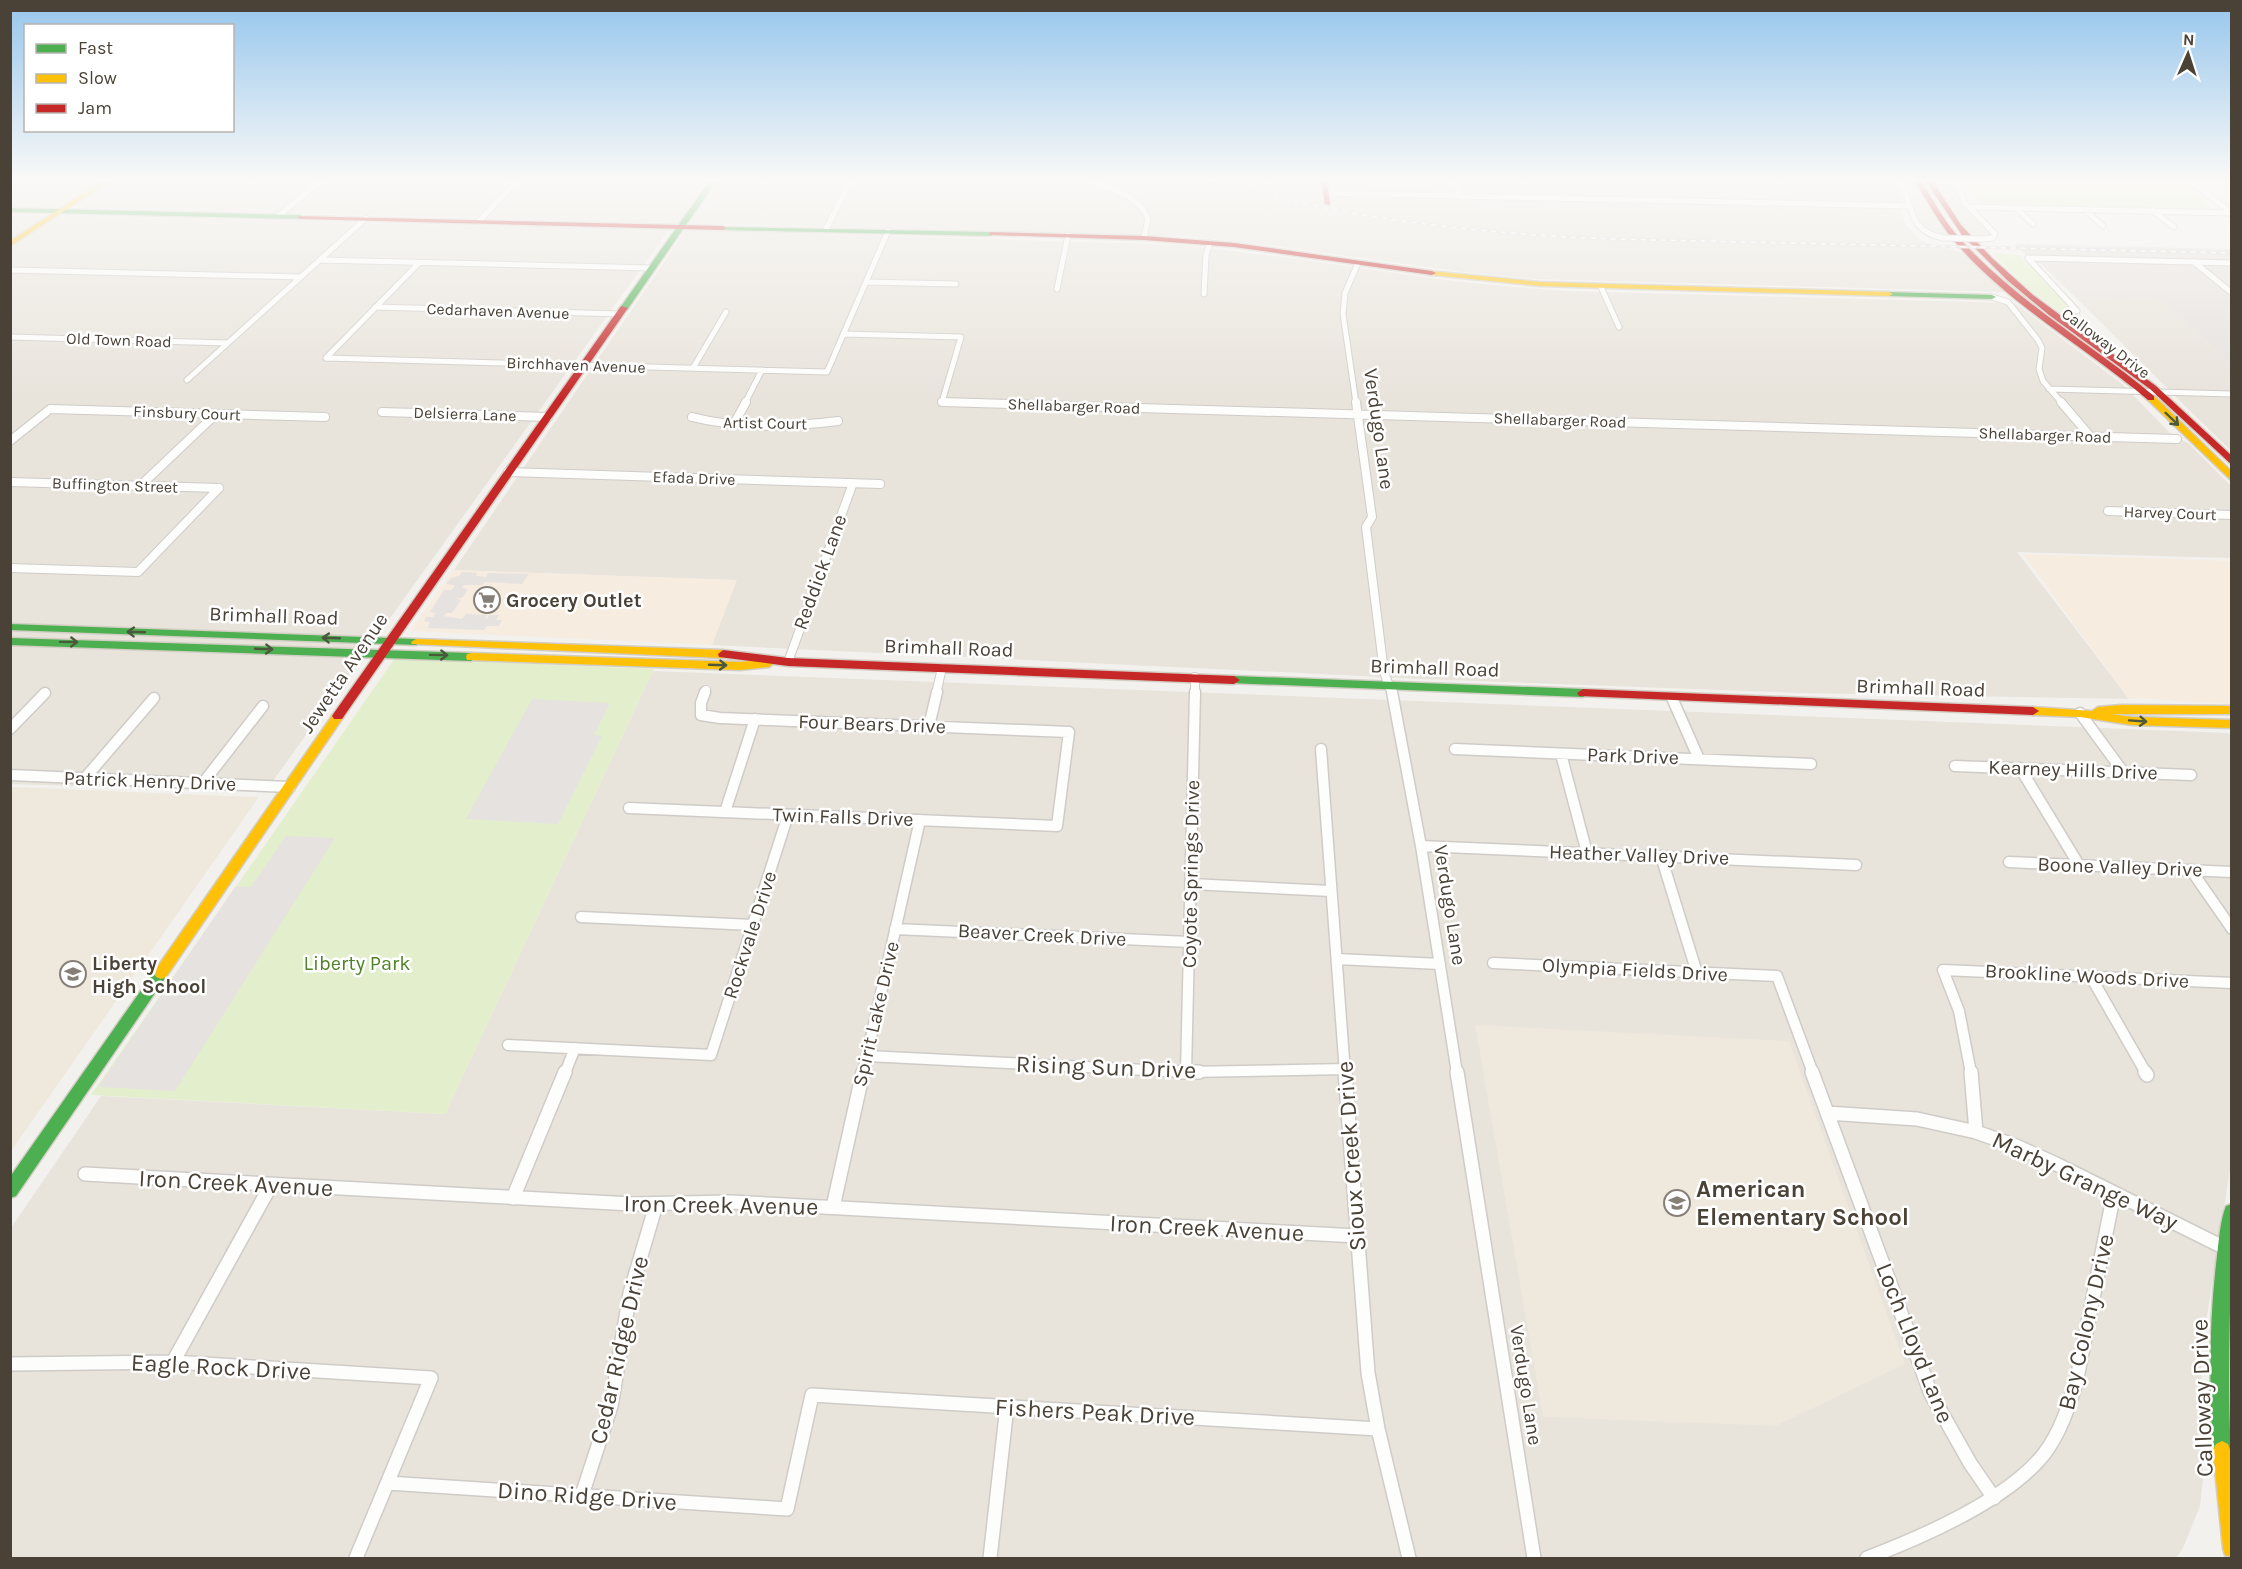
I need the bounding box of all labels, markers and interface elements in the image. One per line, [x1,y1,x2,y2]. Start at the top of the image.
legend [24,24,234,132]
north arrow [2158,24,2218,84]
text: N [2183,30,2195,49]
text: Fast [78,37,113,59]
text: Slow [78,67,117,89]
text: Jam [78,97,112,119]
street label: Cedarhaven Avenue [426,299,570,323]
street label: Calloway Drive [2058,304,2154,382]
street label: Old Town Road [66,329,172,351]
street label: Birchhaven Avenue [506,353,646,377]
street label: Verdugo Lane [1359,367,1399,491]
street label: Shellabarger Road [1007,394,1141,418]
street label: Finsbury Court [133,402,241,424]
street label: Delsierra Lane [413,403,517,425]
street label: Shellabarger Road [1493,408,1627,432]
one-way arrow [2164,412,2179,426]
street label: Artist Court [723,413,807,433]
street label: Shellabarger Road [1978,423,2112,447]
street label: Efada Drive [652,467,736,489]
street label: Buffington Street [52,473,178,497]
street label: Harvey Court [2123,502,2217,524]
street label: Reddick Lane [788,511,852,633]
supermarket icon: Grocery Outlet [472,585,502,615]
place label: Grocery Outlet [506,589,642,612]
street label: Brimhall Road [209,602,339,630]
street label: Jewetta Avenue [295,609,393,737]
one-way arrow [127,626,147,637]
one-way arrow [322,632,342,643]
street label: Brimhall Road [884,634,1014,662]
one-way arrow [58,636,78,648]
one-way arrow [253,644,273,655]
one-way arrow [429,649,449,661]
street label: Brimhall Road [1370,654,1500,682]
one-way arrow [708,659,728,670]
street label: Brimhall Road [1856,674,1986,702]
street label: Four Bears Drive [798,710,946,738]
one-way arrow [2128,715,2148,726]
street label: Park Drive [1587,743,1679,769]
street label: Kearney Hills Drive [1988,756,2158,784]
street label: Patrick Henry Drive [63,766,237,796]
street label: Coyote Springs Drive [1178,780,1204,968]
street label: Twin Falls Drive [772,803,914,831]
street label: Heather Valley Drive [1548,840,1730,870]
street label: Verdugo Lane [1429,843,1471,967]
street label: Boone Valley Drive [2037,853,2203,881]
street label: Rockvale Drive [718,868,782,1002]
street label: Beaver Creek Drive [957,919,1127,951]
street label: Spirit Lake Drive [848,939,904,1089]
place label: Liberty High School [92,952,206,998]
park label: Liberty Park [304,952,410,975]
street label: Olympia Fields Drive [1541,954,1729,986]
school or university icon: Liberty High School [58,959,88,989]
street label: Brookline Woods Drive [1984,959,2190,993]
street label: Rising Sun Drive [1015,1050,1197,1084]
street label: Sioux Creek Drive [1330,1060,1372,1252]
street label: Marby Grange Way [1988,1126,2182,1236]
street label: Iron Creek Avenue [138,1164,334,1202]
place label: American Elementary School [1696,1175,1909,1231]
school or university icon: American Elementary School [1662,1188,1692,1218]
street label: Iron Creek Avenue [623,1189,819,1221]
street label: Iron Creek Avenue [1109,1209,1305,1247]
street label: Bay Colony Drive [2052,1231,2120,1413]
street label: Cedar Ridge Drive [584,1253,654,1447]
street label: Loch Lloyd Lane [1870,1259,1960,1427]
street label: Calloway Drive [2185,1319,2219,1477]
street label: Verdugo Lane [1505,1323,1547,1447]
street label: Eagle Rock Drive [130,1348,312,1386]
street label: Fishers Peak Drive [994,1393,1196,1431]
street label: Dino Ridge Drive [496,1476,678,1516]

